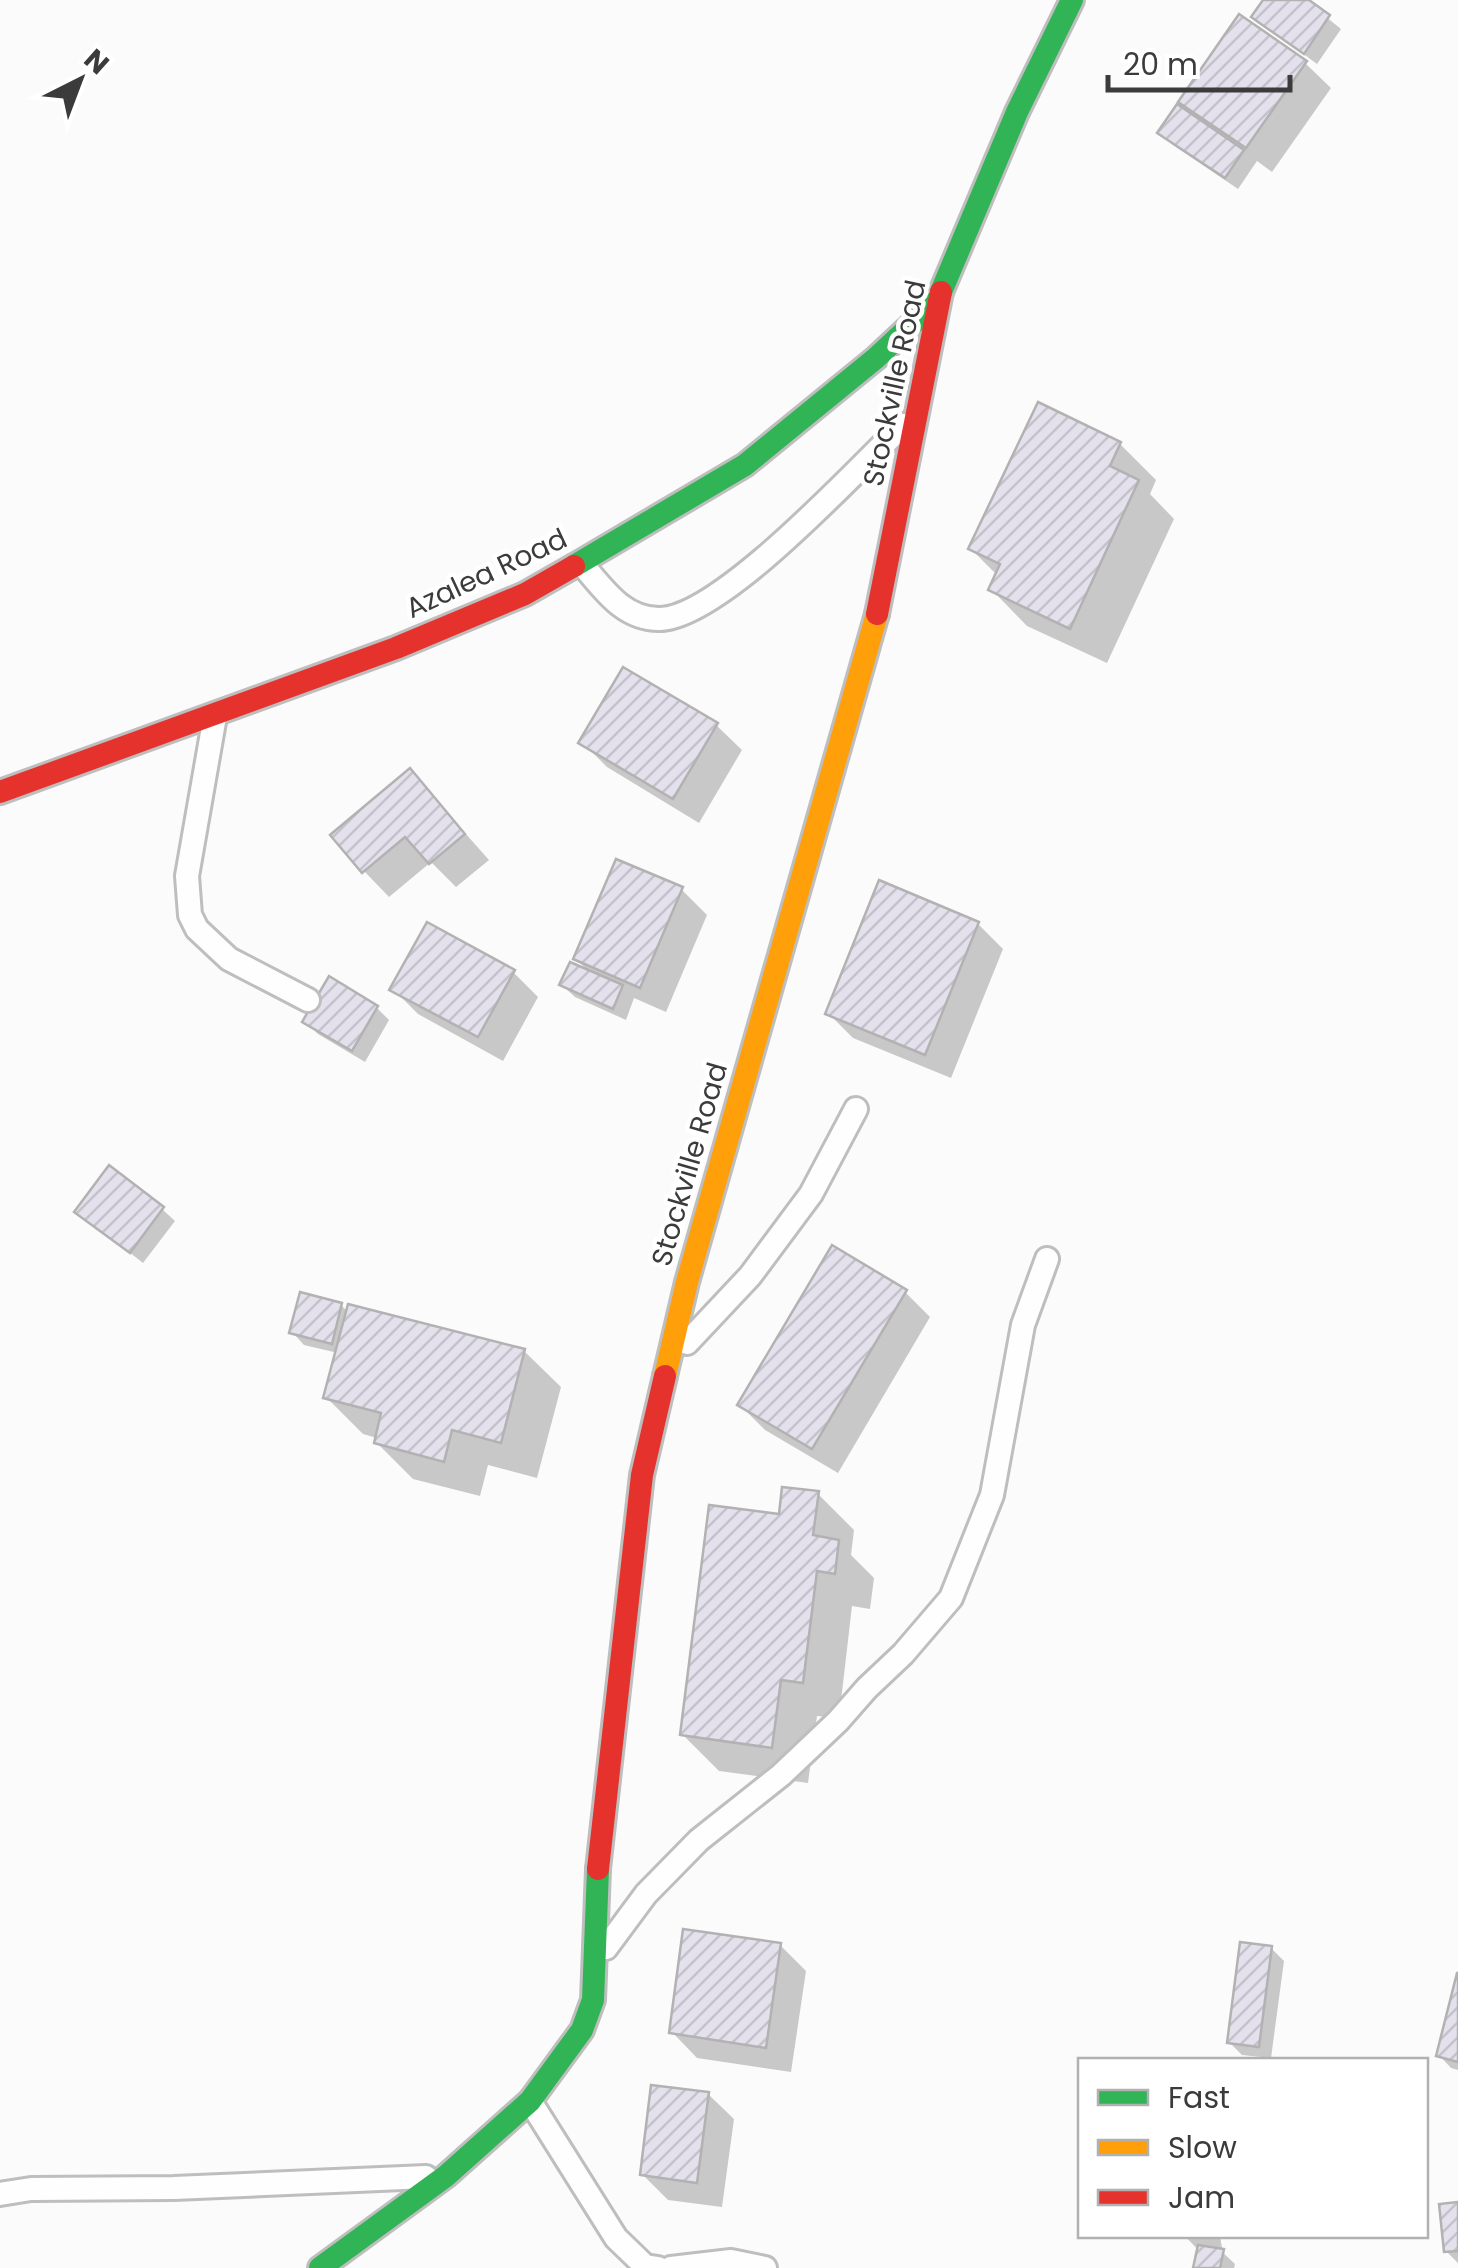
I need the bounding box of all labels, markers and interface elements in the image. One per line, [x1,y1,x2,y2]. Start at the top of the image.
north arrow [30,30,130,130]
scale bar [1108,30,1290,92]
text: N [76,40,117,83]
text: 20 m [1123,43,1198,86]
street label: Stockville Road [854,276,935,490]
street label: Azalea Road [399,519,573,628]
street label: Stockville Road [642,1058,737,1270]
legend [1078,2058,1428,2238]
text: Fast [1168,2076,1230,2119]
text: Slow [1168,2126,1237,2169]
text: Jam [1168,2176,1235,2219]

